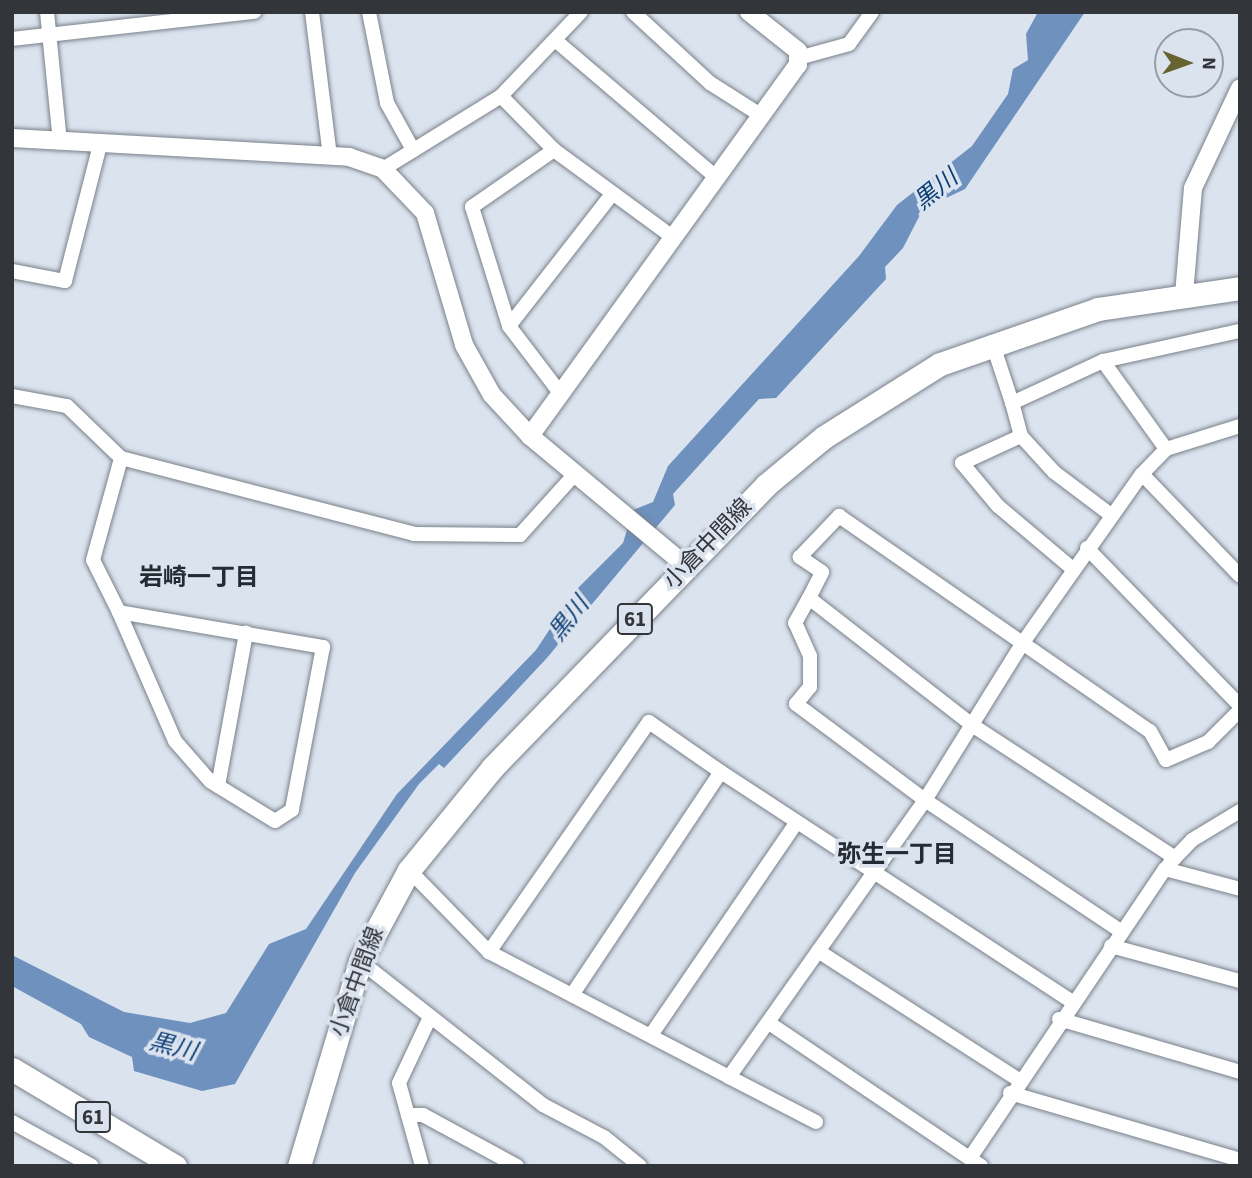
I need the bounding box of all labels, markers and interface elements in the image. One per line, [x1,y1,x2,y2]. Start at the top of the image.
north arrow [1154,28,1224,98]
text: N [1195,57,1222,70]
water label: 黒川 [908,164,964,216]
street label: 小倉中間線 [658,493,758,595]
district label: 岩崎一丁目 [139,564,259,592]
water label: 黒川 [543,591,595,647]
road number: 61 [616,602,654,636]
district label: 弥生一丁目 [837,841,957,869]
street label: 小倉中間線 [324,923,390,1041]
water label: 黒川 [146,1027,200,1067]
road number: 61 [74,1100,112,1134]

